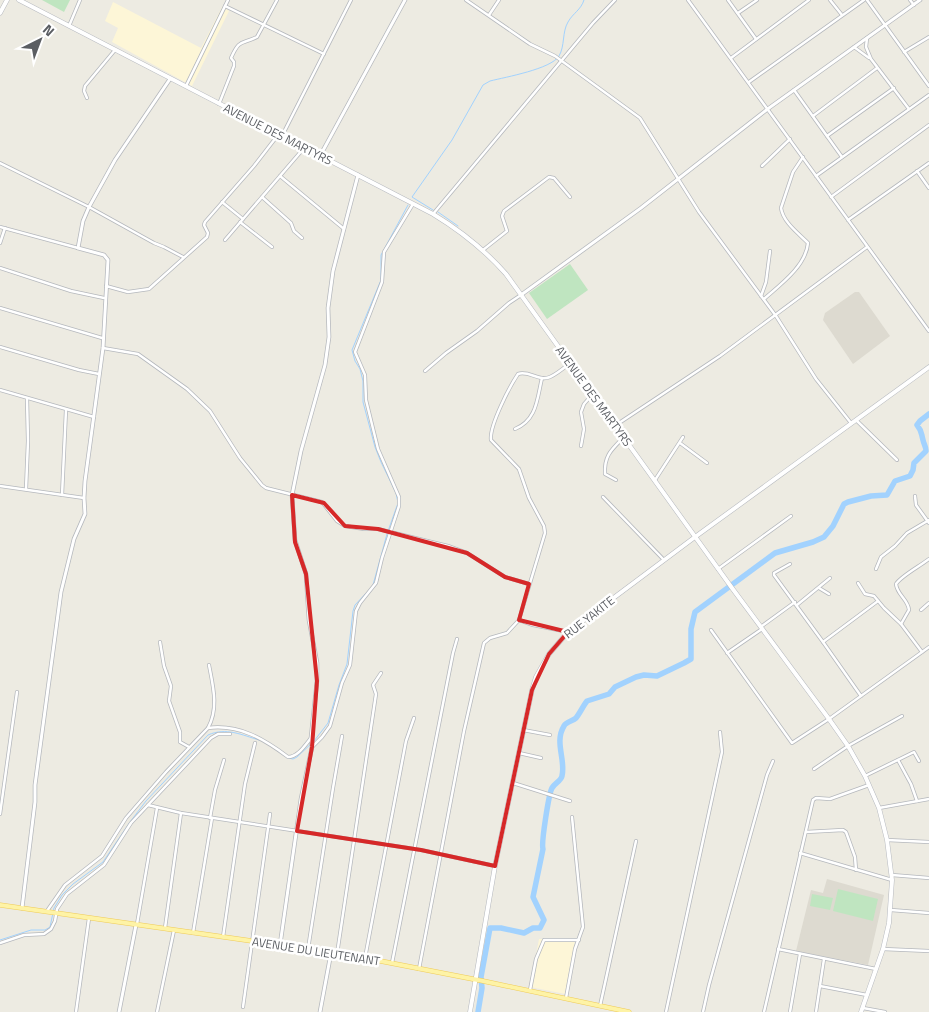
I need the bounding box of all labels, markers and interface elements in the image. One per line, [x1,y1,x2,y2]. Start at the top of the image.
north arrow [15,15,65,65]
text: N [38,19,60,41]
street label: AVENUE DES MARTYRS [220,98,336,170]
street label: AVENUE DES MARTYRS [551,342,637,450]
street label: RUE YAKITE [559,591,619,643]
street label: AVENUE DU LIEUTENANT [251,931,382,971]

